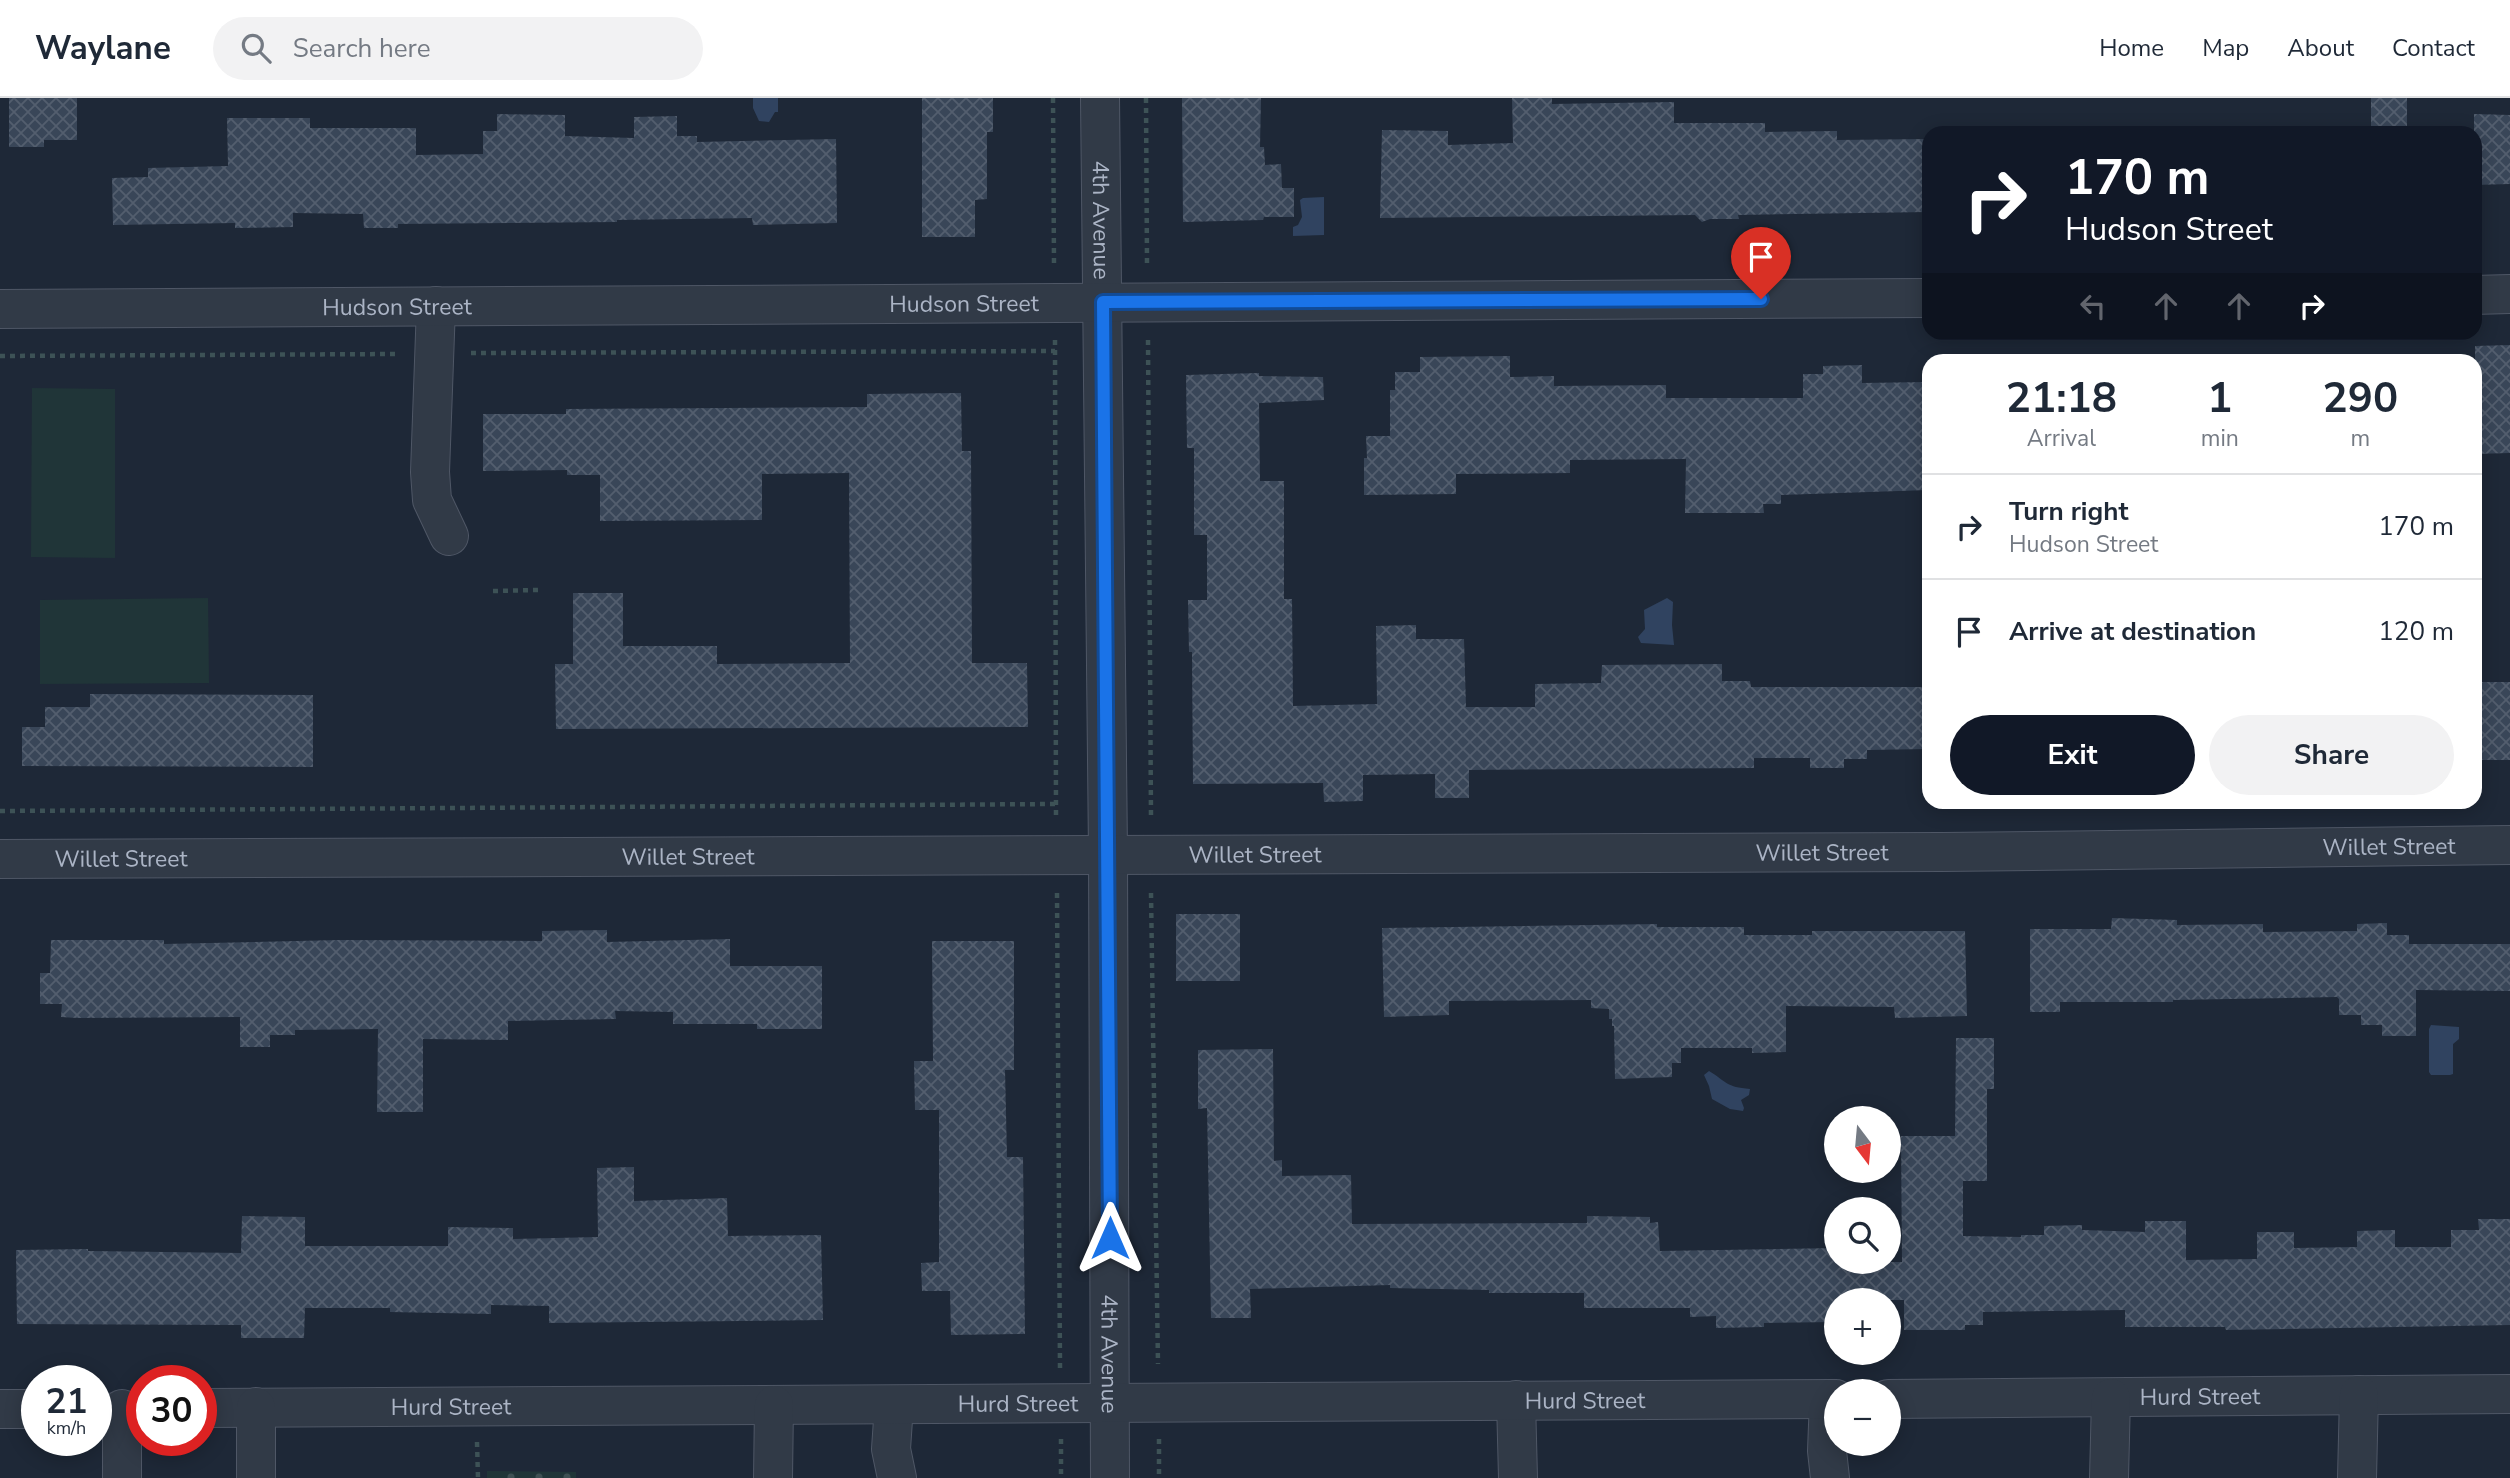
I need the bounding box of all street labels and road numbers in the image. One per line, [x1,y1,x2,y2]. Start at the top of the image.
street label: 4th Avenue [1085,160,1117,280]
street label: Hudson Street [889,288,1040,320]
street label: Hudson Street [322,291,473,323]
street label: Willet Street [2322,831,2457,863]
street label: Willet Street [1755,837,1890,869]
street label: Willet Street [1188,839,1323,871]
street label: Willet Street [621,841,756,873]
street label: Willet Street [54,843,189,875]
street label: 4th Avenue [1093,1294,1125,1414]
street label: Hurd Street [2140,1381,2261,1413]
street label: Hurd Street [1525,1385,1646,1417]
street label: Hurd Street [958,1388,1079,1420]
street label: Hurd Street [391,1391,512,1423]

